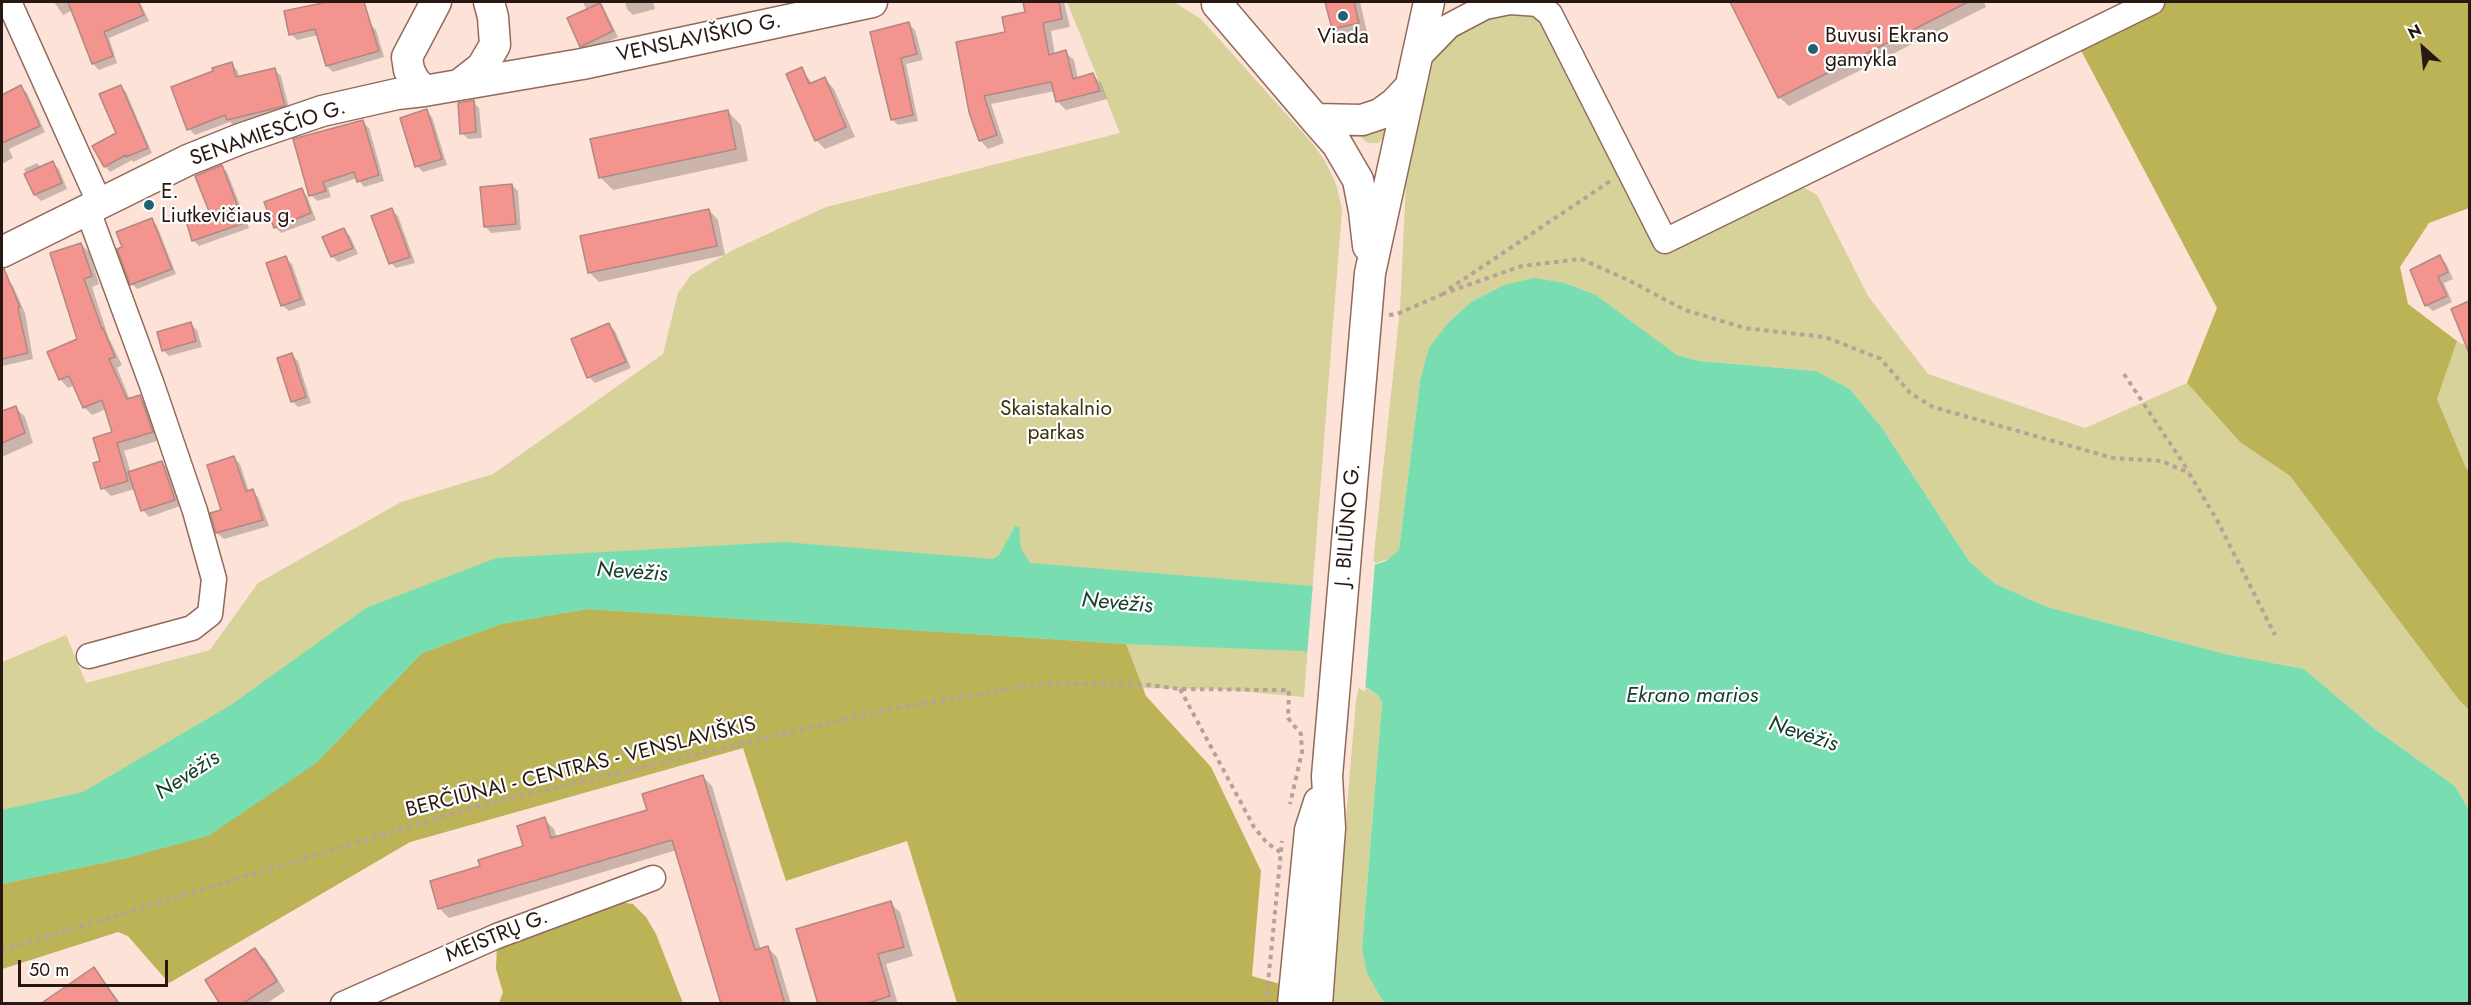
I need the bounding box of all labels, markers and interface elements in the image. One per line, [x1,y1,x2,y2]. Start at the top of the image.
street label: VENSLAVIŠKIO G. [615,9,783,69]
marker: Viada [1336,9,1350,23]
north arrow [2393,18,2453,78]
text: N [2404,18,2425,45]
place label: Buvusi Ekrano gamykla [1825,24,1949,74]
place label: Viada [1317,25,1369,51]
marker: Buvusi Ekrano gamykla [1806,42,1820,56]
street label: SENAMIESČIO G. [187,96,349,172]
place label: E. Liutkevičiaus g. [161,180,296,230]
marker: E. Liutkevičiaus g. [142,198,156,212]
park label: Skaistakalnio parkas [1000,397,1112,447]
street label: J. BILIŪNO G. [1331,462,1367,588]
water label: Nevėžis [596,557,668,589]
water label: Nevėžis [1080,588,1154,620]
water label: Ekrano marios [1626,684,1758,710]
water label: Nevėžis [1765,711,1841,759]
street label: BERČIŪNAI - CENTRAS - VENSLAVIŠKIS [403,712,759,824]
water label: Nevėžis [151,746,225,806]
street label: MEISTRŲ G. [442,905,552,969]
scale bar [21,948,171,986]
text: 50 m [29,957,69,983]

